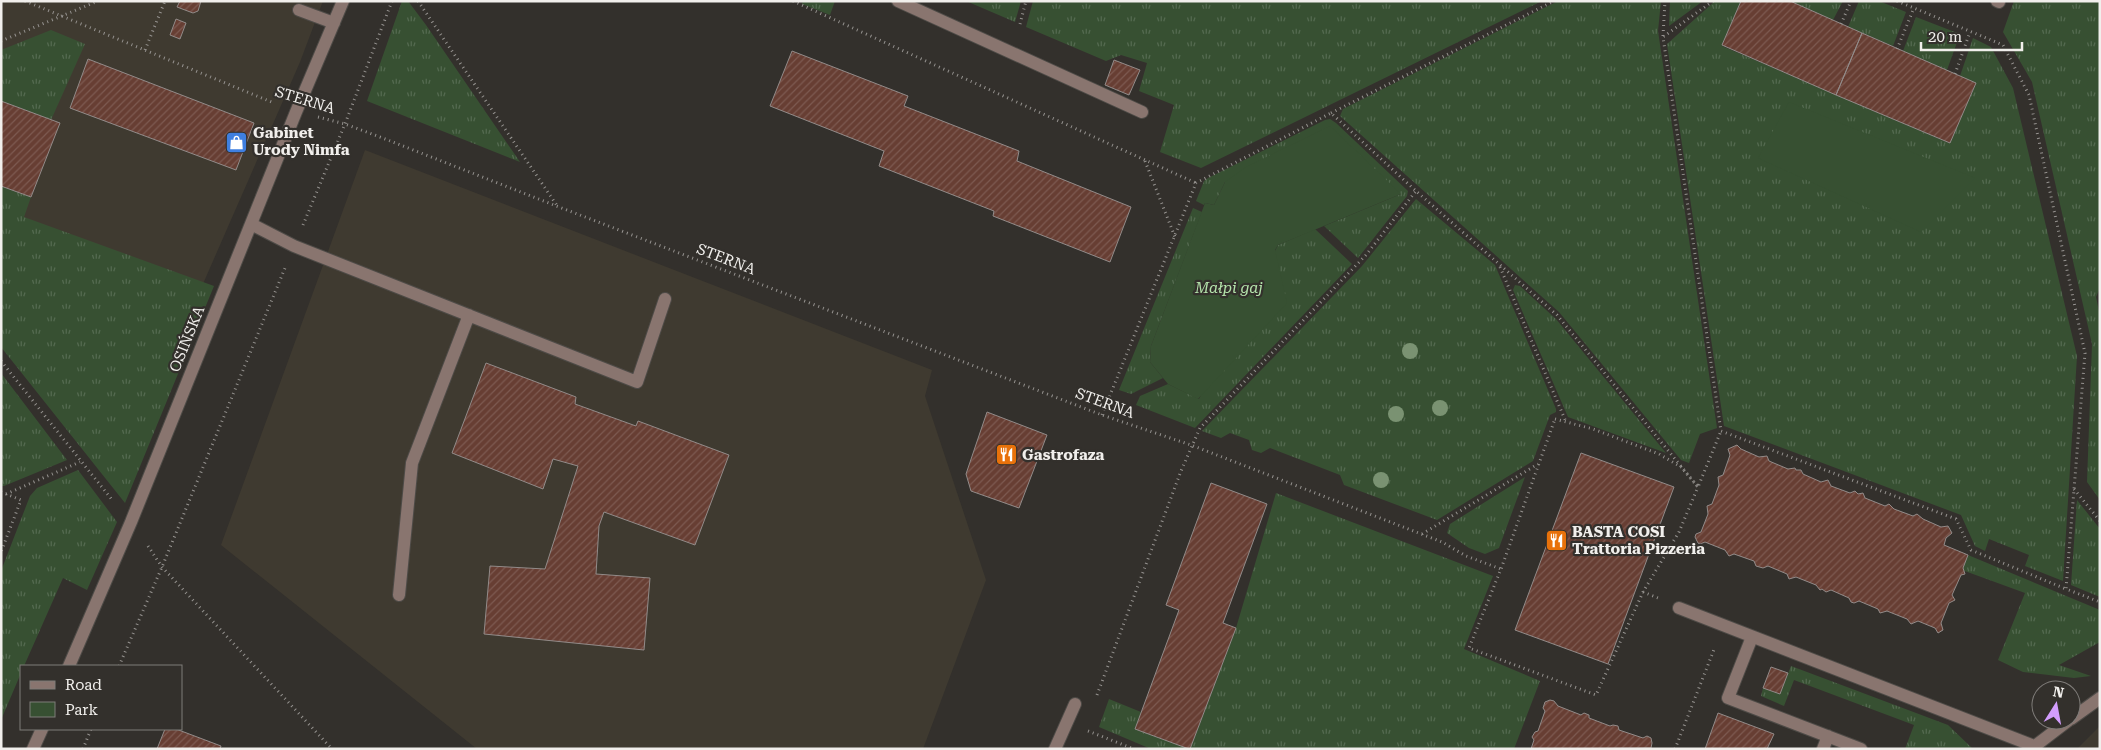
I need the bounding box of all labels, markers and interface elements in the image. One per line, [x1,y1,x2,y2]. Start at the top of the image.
scale bar [1921,20,2022,52]
text: 20 m [1928,28,1963,46]
street label: STERNA [273,82,338,118]
place label: Gabinet Urody Nimfa [253,124,350,159]
shop icon: Gabinet Urody Nimfa [225,130,249,154]
street label: STERNA [694,240,758,279]
park label: Małpi gaj [1194,279,1263,297]
street label: OSIŃSKA [166,303,209,375]
street label: STERNA [1073,384,1137,422]
restaurant icon: Gastrofaza [994,443,1018,467]
place label: Gastrofaza [1022,446,1105,464]
place label: BASTA COSI Trattoria Pizzeria [1572,523,1705,558]
restaurant icon: BASTA COSI Trattoria Pizzeria [1544,529,1568,553]
legend [20,665,182,730]
text: Road [65,676,102,694]
north arrow [2031,680,2081,730]
text: N [2052,683,2066,701]
text: Park [65,701,99,719]

